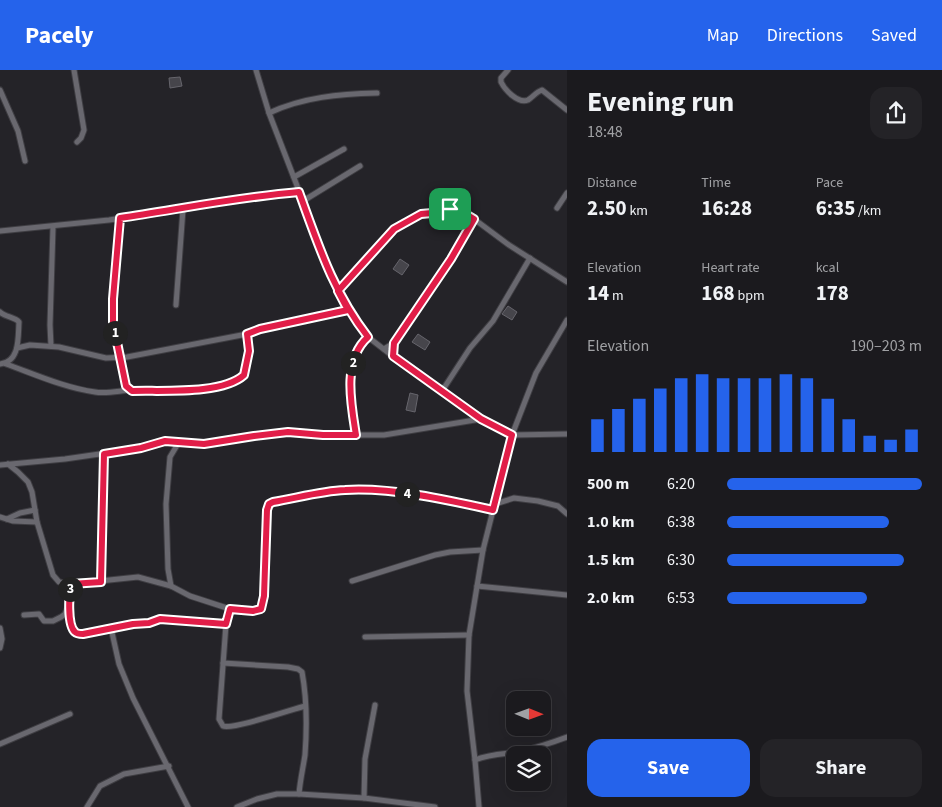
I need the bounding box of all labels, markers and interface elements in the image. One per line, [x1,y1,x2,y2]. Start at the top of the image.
text: Pacely [25,18,94,53]
text: Map [707,23,739,48]
text: Directions [767,23,843,48]
text: Saved [871,23,917,48]
text: Evening run [587,82,734,122]
button: share [870,87,922,139]
text: 18:48 [587,121,623,143]
text: Distance [587,173,637,193]
text: Time [701,173,731,193]
text: Pace [816,173,843,193]
pin [429,188,471,230]
text: 2.50 [587,193,627,223]
text: 16:28 [701,193,752,223]
text: 6:35 [816,193,855,223]
icon: arrive [436,195,464,223]
text: km [627,201,648,221]
text: /km [855,201,881,221]
text: Elevation [587,258,642,278]
text: Heart rate [701,258,760,278]
text: kcal [816,258,839,278]
text: 14 [587,278,609,308]
text: 168 [701,278,735,308]
text: 178 [816,278,849,308]
text: m [609,286,624,306]
text: bpm [735,286,765,306]
pin: 1 [102,320,128,346]
text: 1 [112,323,119,343]
text: Elevation [587,335,649,357]
text: 190–203 m [850,335,922,357]
pin: 2 [340,350,366,376]
text: 2 [350,353,357,373]
text: 500 m [587,473,629,495]
text: 6:20 [667,473,695,495]
pin: 4 [394,482,420,506]
text: 4 [404,484,411,504]
text: 1.0 km [587,511,634,533]
text: 6:38 [667,511,695,533]
text: 1.5 km [587,549,634,571]
text: 6:30 [667,549,695,571]
pin: 3 [58,576,82,602]
text: 3 [67,579,74,599]
text: 2.0 km [587,587,634,609]
text: 6:53 [667,587,695,609]
north arrow [506,691,551,736]
map controls [506,691,551,791]
button: Save [587,739,750,797]
button: Share [760,739,922,797]
button: layers [506,746,551,791]

